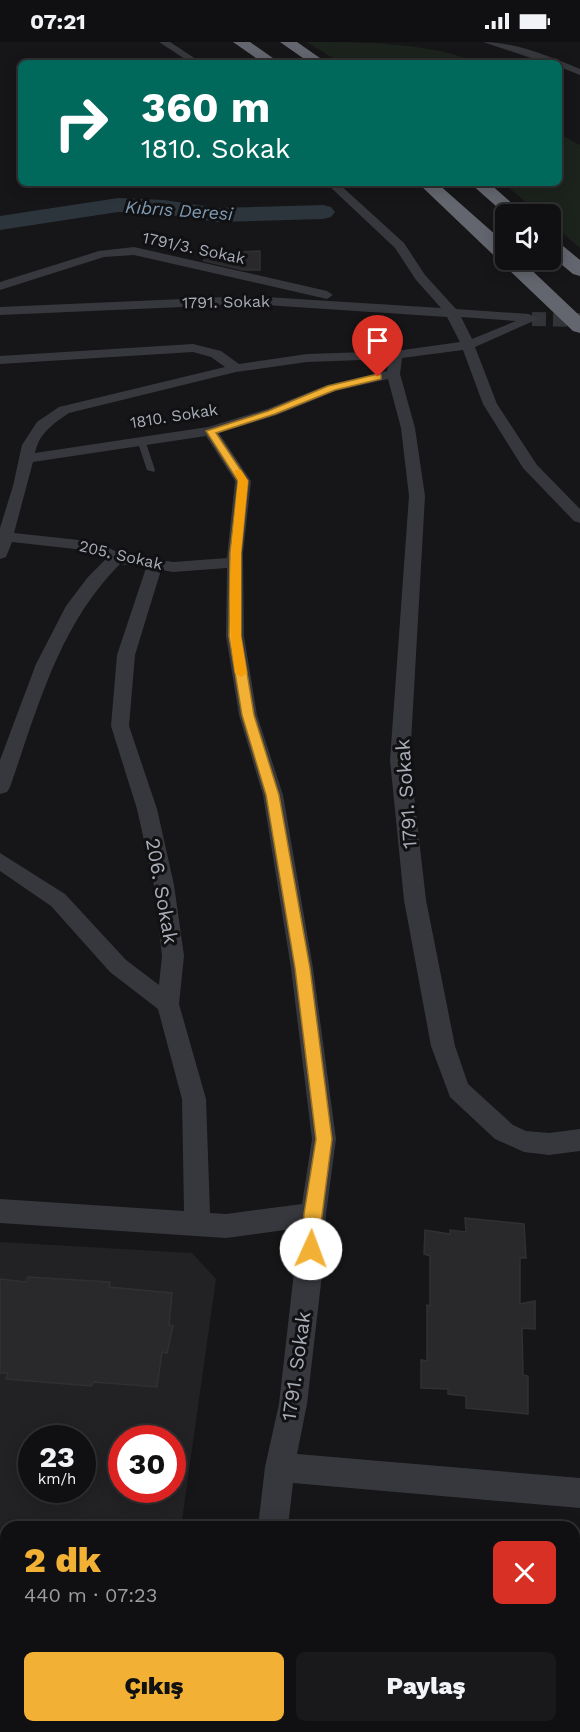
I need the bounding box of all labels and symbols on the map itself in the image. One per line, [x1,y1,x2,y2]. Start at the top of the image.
water label: Kıbrıs Deresi [124,196,235,224]
street label: 1791/3. Sokak [141,228,247,268]
street label: 1791. Sokak [182,292,270,312]
pin [352,315,403,377]
street label: 1810. Sokak [129,400,219,432]
street label: 205. Sokak [77,536,165,574]
street label: 1791. Sokak [390,738,422,850]
street label: 206. Sokak [141,836,183,946]
position arrow [279,1217,343,1281]
street label: 1791. Sokak [276,1310,316,1422]
speed limit sign: 30 [108,1425,186,1503]

